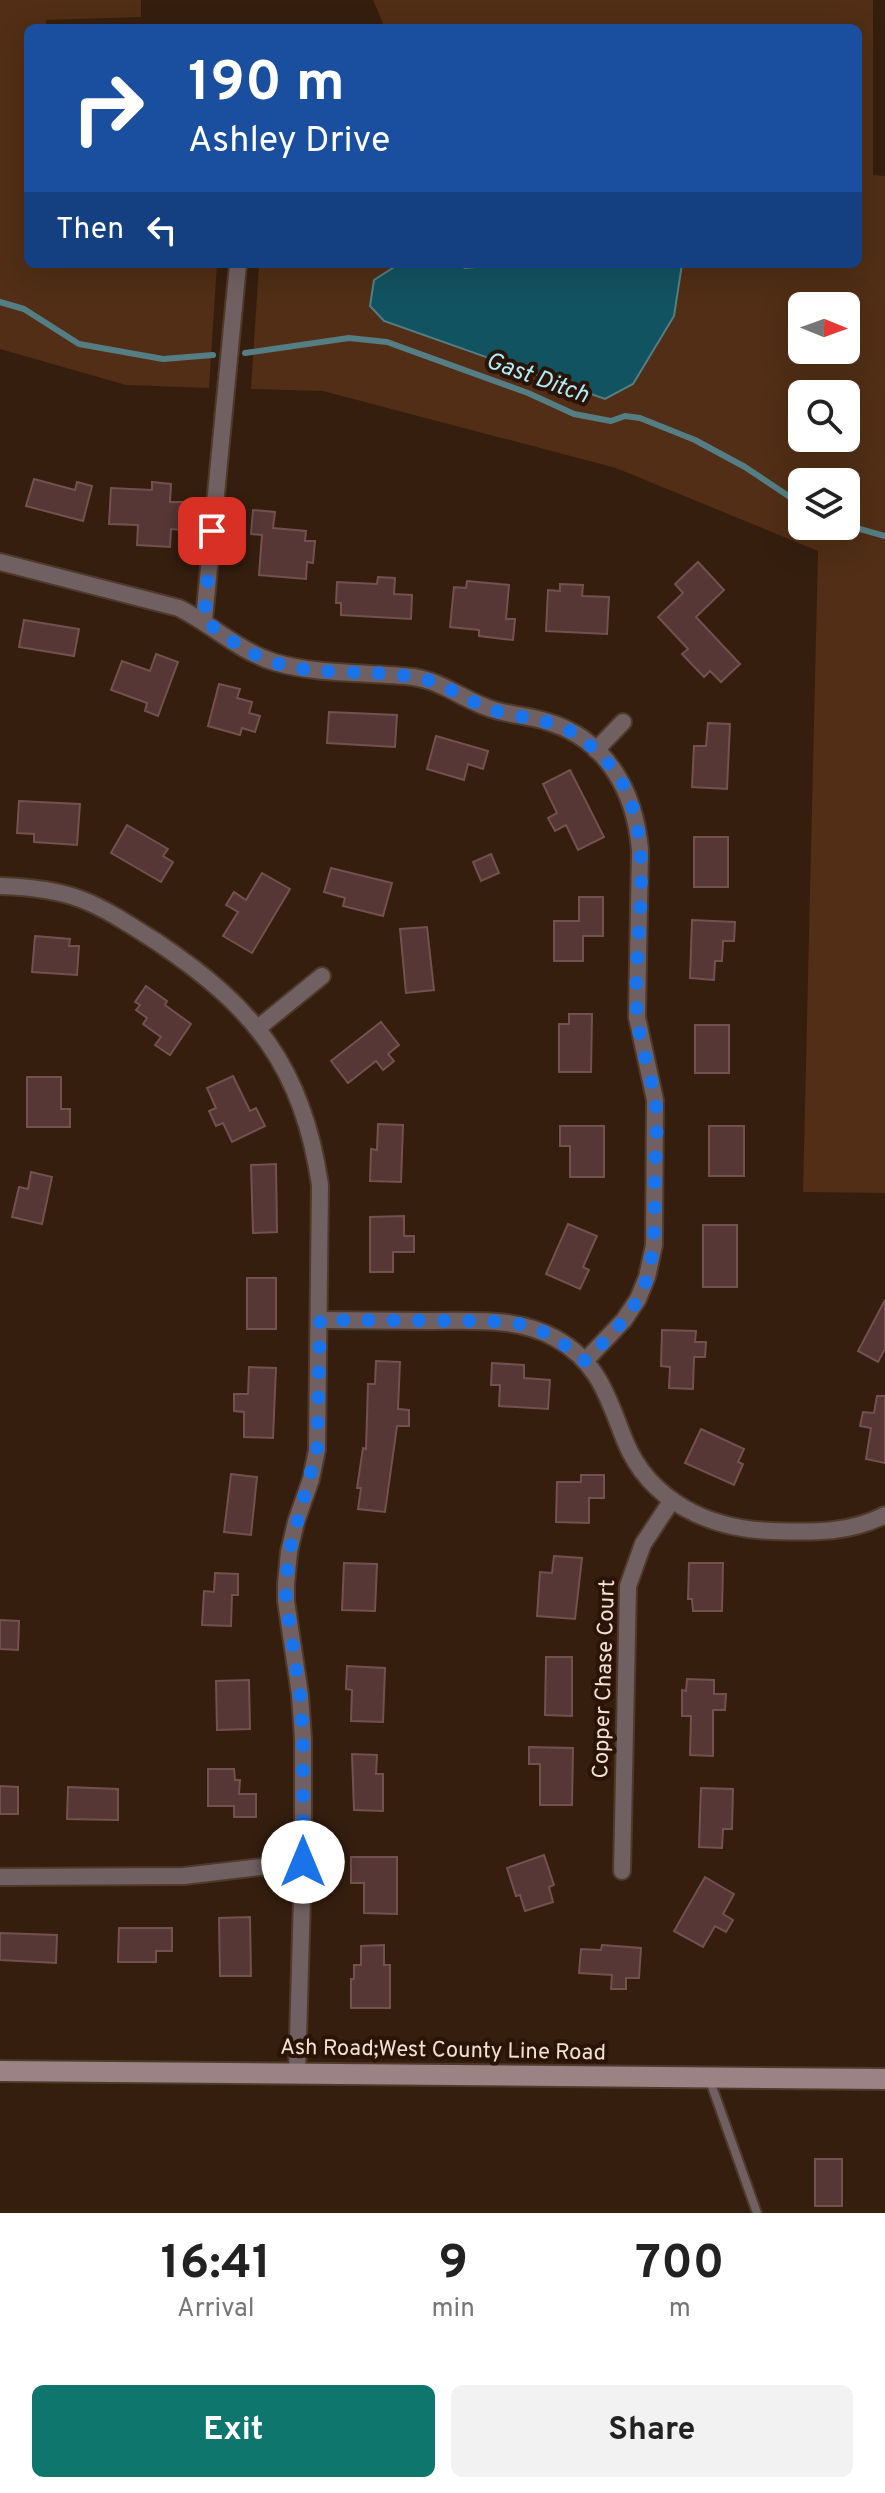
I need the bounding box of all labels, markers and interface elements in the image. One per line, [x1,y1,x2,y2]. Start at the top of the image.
text: 190 m [188,50,345,120]
icon: right [56,56,160,160]
text: Ashley Drive [188,119,390,165]
icon: left [140,208,184,252]
text: Then [56,212,124,249]
north arrow [788,292,860,364]
map controls [788,292,860,540]
water label: Gast Ditch [482,347,592,411]
button: search [788,380,860,452]
button: layers [788,468,860,540]
pin [178,497,246,565]
icon: arrive [190,509,234,553]
street label: Copper Chase Court [588,1579,622,1779]
position arrow [261,1820,345,1904]
street label: Ash Road;West County Line Road [280,2035,606,2067]
text: 16:41 [161,2235,271,2295]
text: 9 [438,2235,468,2295]
text: 700 [635,2235,724,2295]
text: Arrival [177,2293,255,2326]
text: min [432,2293,475,2326]
text: m [669,2293,691,2326]
button: Exit [32,2385,435,2477]
button: Share [451,2385,853,2477]

